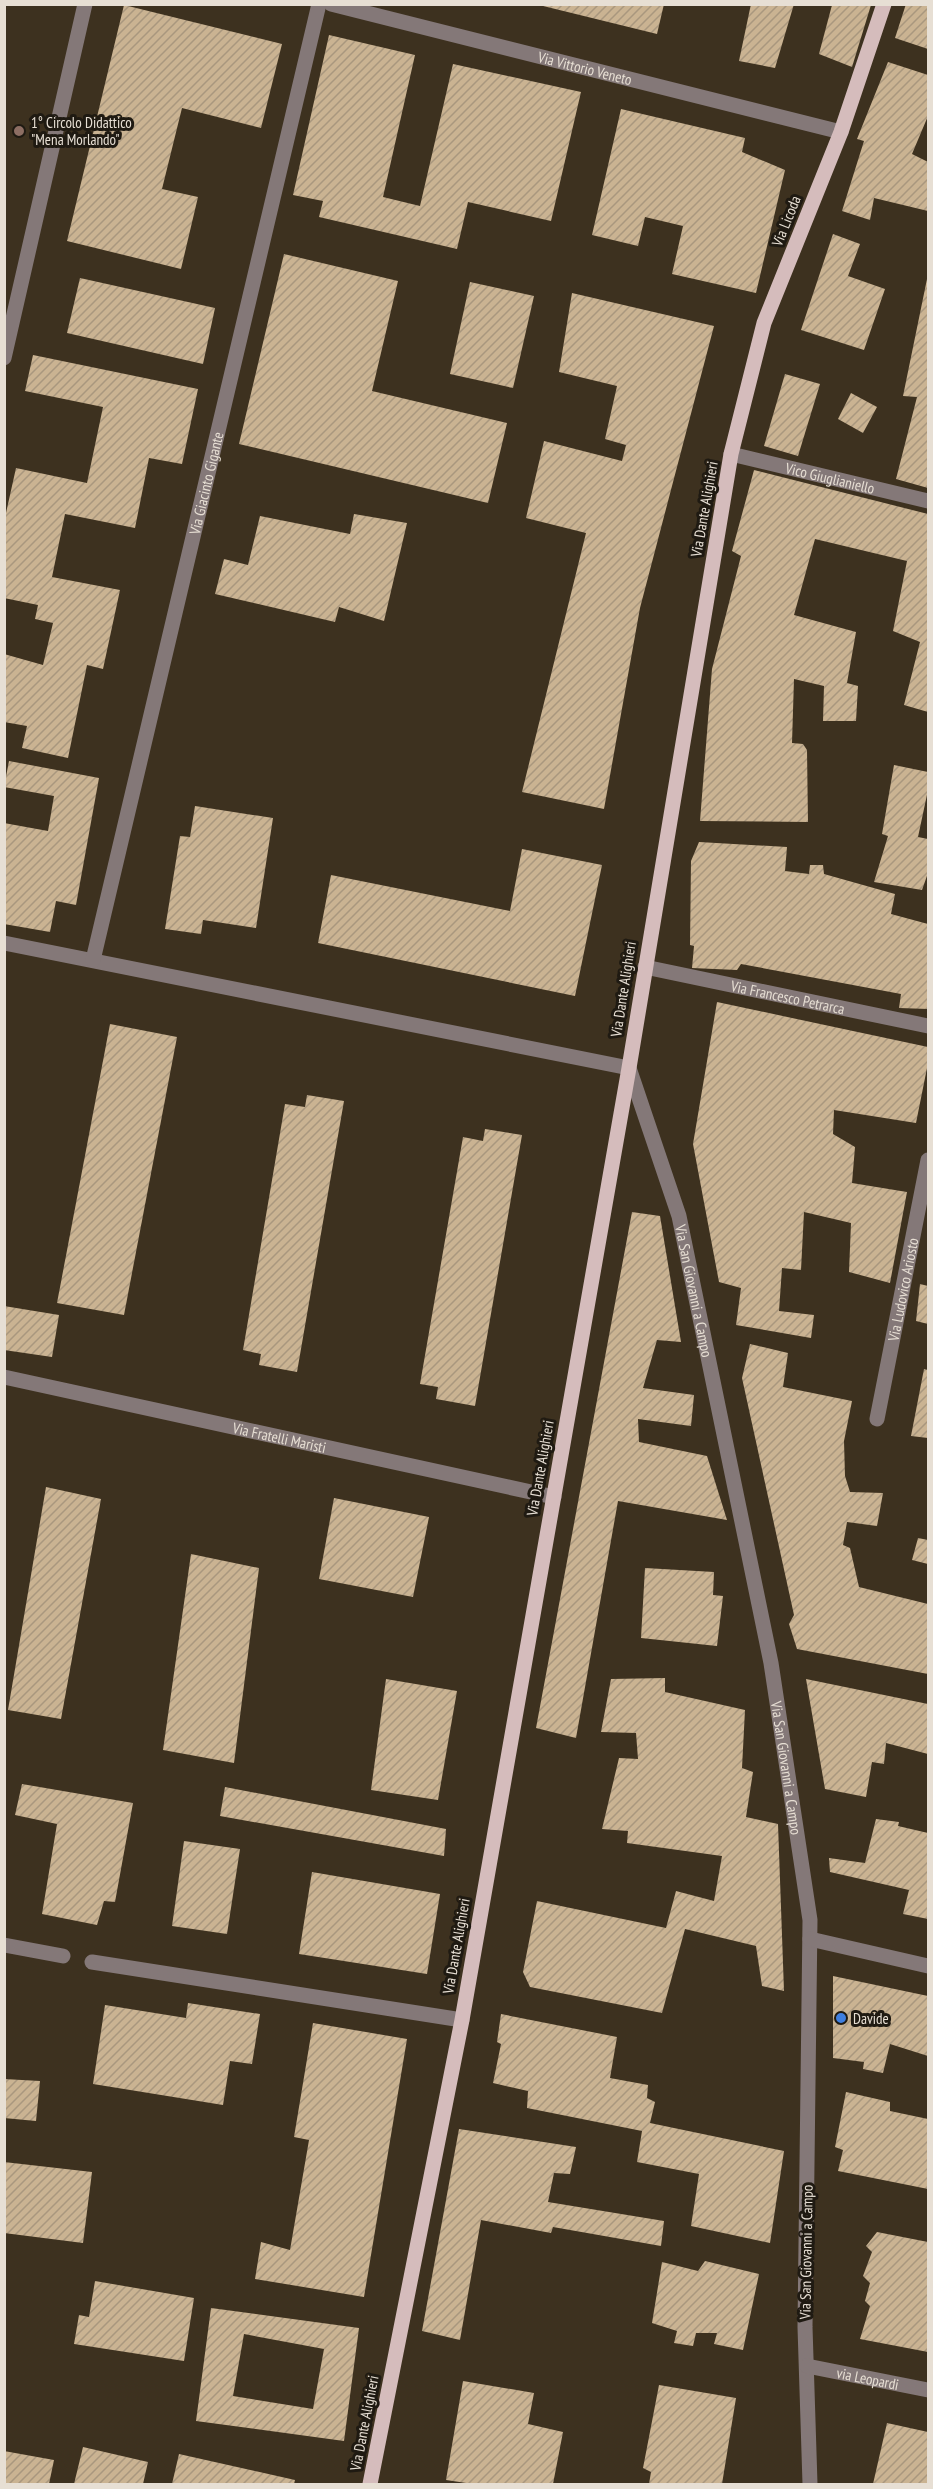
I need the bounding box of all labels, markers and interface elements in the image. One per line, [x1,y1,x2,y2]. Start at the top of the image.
street label: Via Vittorio Veneto [535,47,634,89]
place label: 1° Circolo Didattico "Mena Morlando" [31,113,132,149]
marker: 1° Circolo Didattico "Mena Morlando" [12,124,26,138]
street label: Via Licoda [767,193,805,250]
street label: Via Giacinto Gigante [184,430,227,537]
street label: Vico Giuglianiello [783,458,877,497]
street label: Via Dante Alighieri [686,460,722,559]
street label: Via Dante Alighieri [606,940,640,1039]
street label: Via Francesco Petrarca [728,975,847,1018]
street label: Via San Giovanni a Campo [671,1222,717,1359]
street label: Via Ludovico Ariosto [883,1236,922,1344]
street label: Via Fratelli Maristi [230,1418,328,1457]
street label: Via Dante Alighieri [522,1419,558,1518]
street label: Via San Giovanni a Campo [767,1699,806,1836]
street label: Via Dante Alighieri [438,1897,474,1996]
place label: Davide [853,2009,889,2028]
marker: Davide [834,2011,848,2025]
street label: Via San Giovanni a Campo [795,2185,817,2320]
street label: via Leopardi [835,2363,901,2393]
street label: Via Dante Alighieri [345,2374,383,2473]

